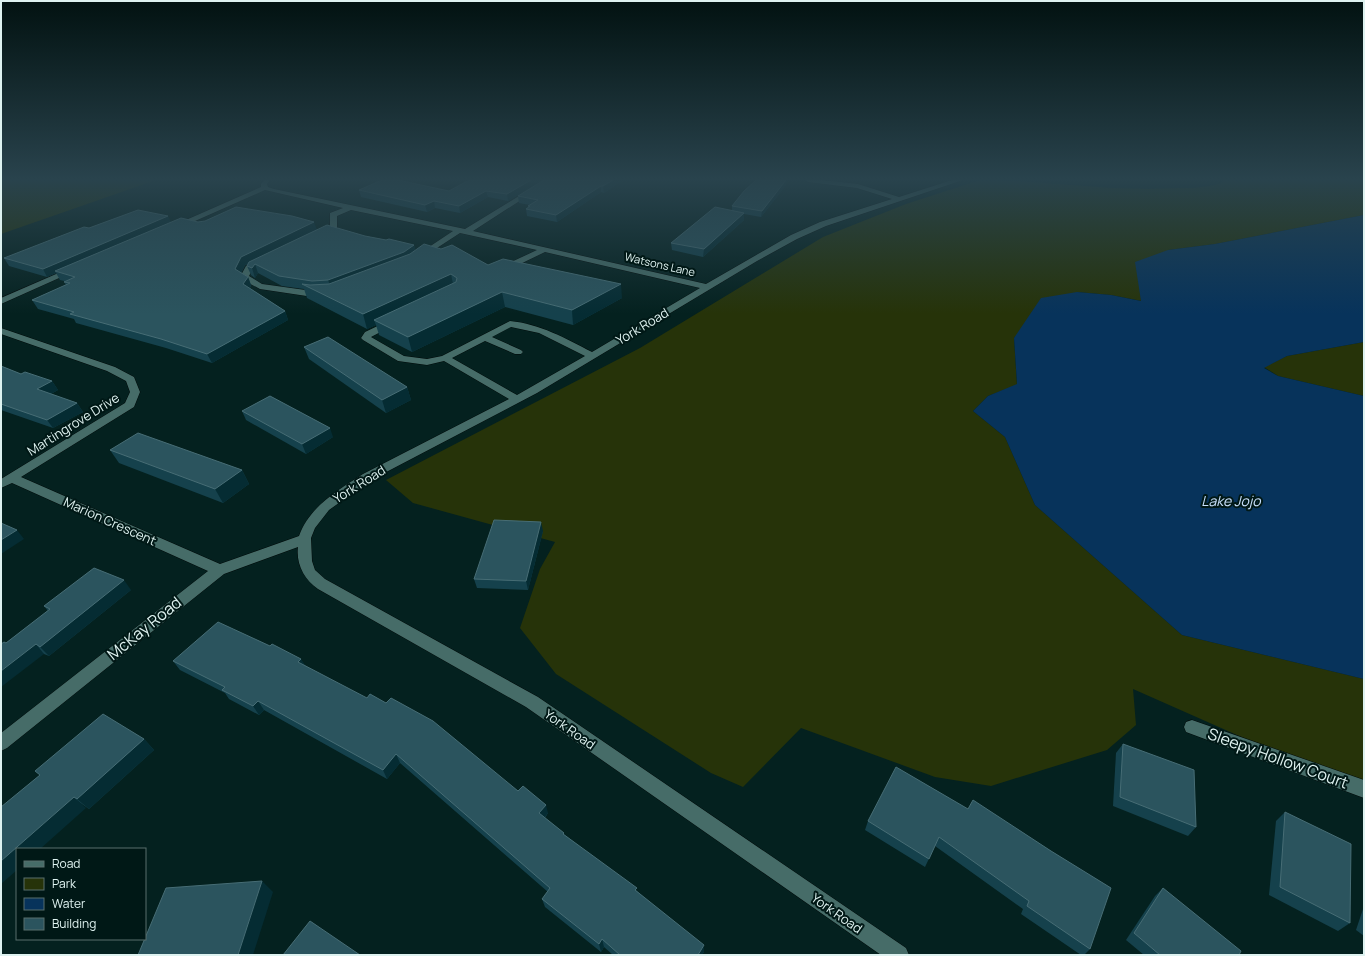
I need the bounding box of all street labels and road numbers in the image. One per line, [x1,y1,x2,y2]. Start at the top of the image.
street label: Watsons Lane [623,249,697,280]
street label: York Road [612,303,672,349]
street label: Martingrove Drive [24,388,123,460]
street label: York Road [329,461,389,507]
street label: Marion Crescent [61,493,159,549]
street label: McKay Road [102,591,186,665]
street label: York Road [541,705,599,753]
street label: Sleepy Hollow Court [1205,722,1351,794]
street label: York Road [808,889,866,937]

